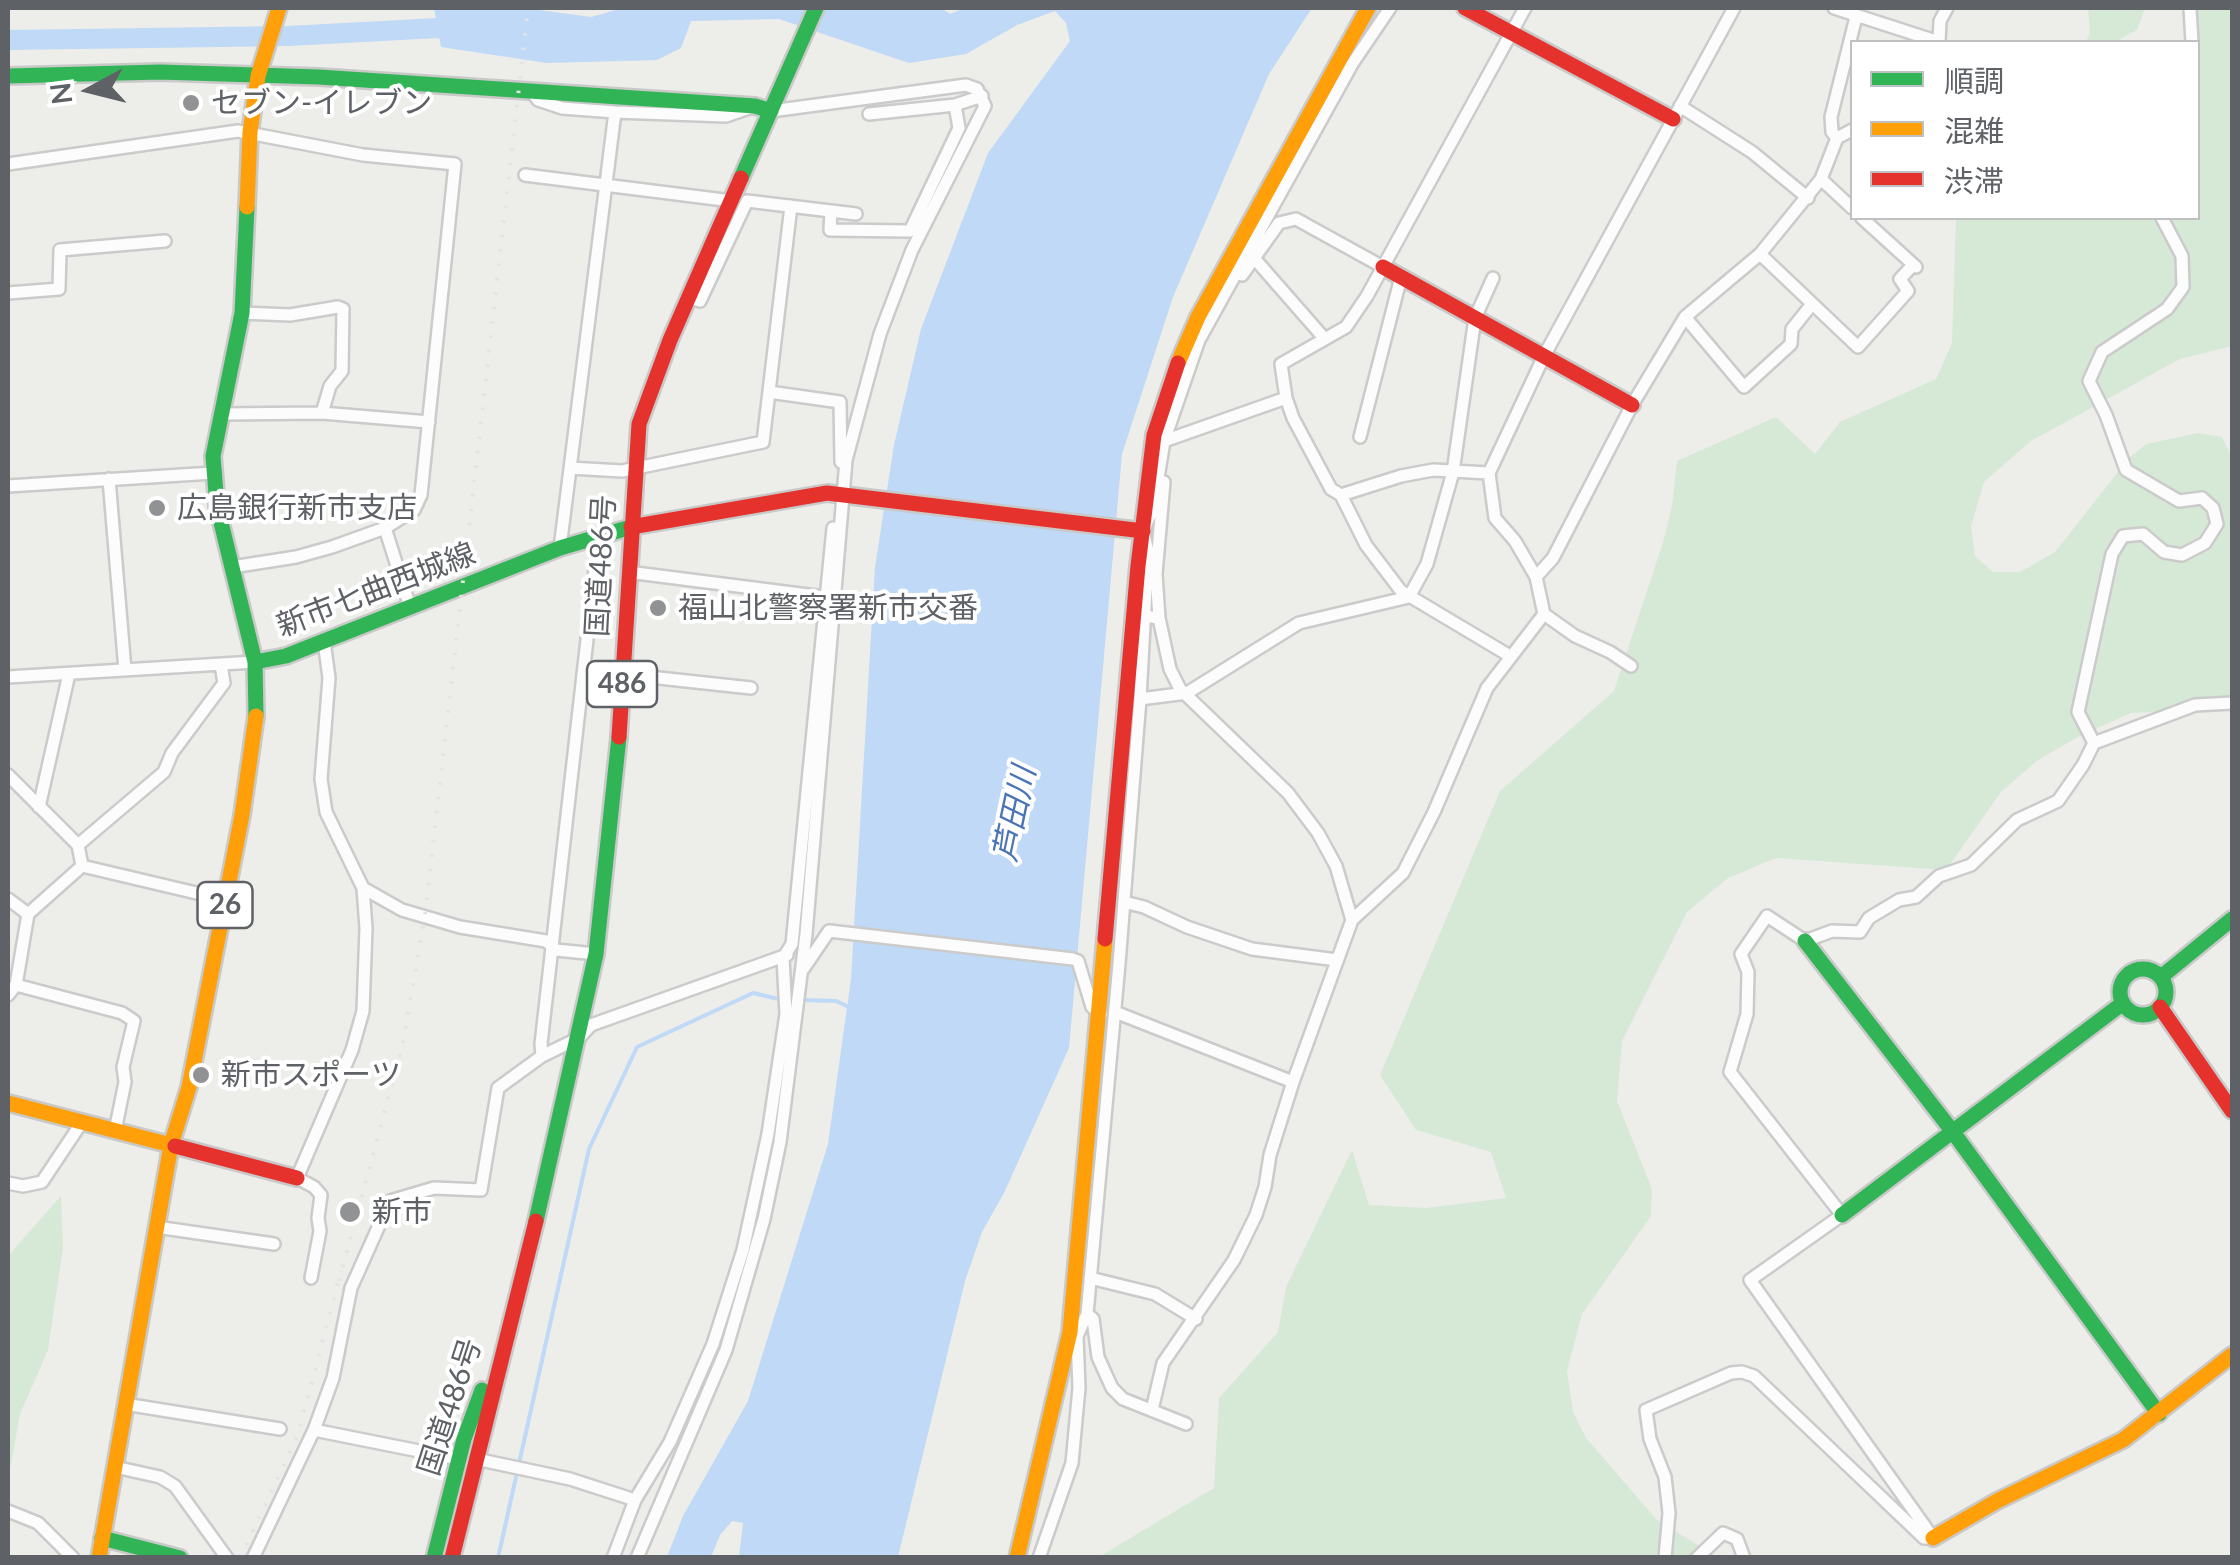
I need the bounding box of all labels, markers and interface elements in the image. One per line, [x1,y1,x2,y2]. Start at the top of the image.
north arrow [40,40,140,140]
legend [1850,40,2200,220]
text: 順調 [1944,62,2004,98]
text: N [42,81,78,106]
place label: セブン-イレブン [211,85,432,121]
marker: セブン-イレブン [180,92,202,114]
text: 混雑 [1944,112,2004,148]
text: 渋滞 [1944,162,2004,198]
place label: 広島銀行新市支店 [177,490,417,526]
street label: 国道486号 [579,494,623,638]
marker: 広島銀行新市支店 [146,497,168,519]
street label: 新市七曲西城線 [272,536,480,644]
place label: 福山北警察署新市交番 [678,590,978,626]
marker: 福山北警察署新市交番 [647,597,669,619]
road number: 486 [587,661,657,707]
water label: 芦田川 [986,763,1044,865]
road number: 26 [198,882,252,928]
place label: 新市スポーツ [221,1057,401,1093]
marker: 新市スポーツ [190,1064,212,1086]
place label: 新市 [372,1194,432,1230]
marker: 新市 [337,1199,363,1225]
street label: 国道486号 [411,1334,489,1480]

